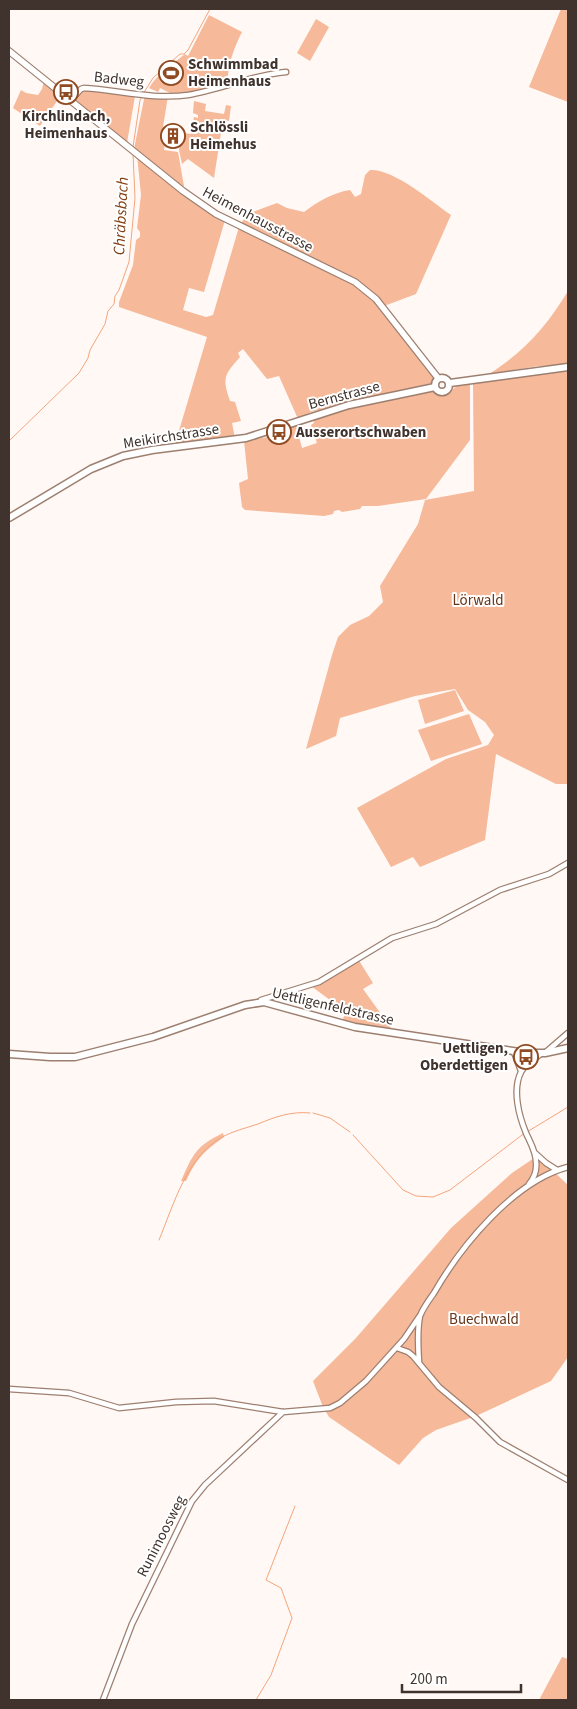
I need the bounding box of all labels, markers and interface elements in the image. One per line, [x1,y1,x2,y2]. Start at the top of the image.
place label: Schwimmbad Heimenhaus [188,54,278,92]
sports icon: Schwimmbad Heimenhaus [158,60,184,86]
street label: Badweg [93,66,145,93]
bus stop icon: Kirchlindach, Heimenhaus [53,79,79,105]
place label: Kirchlindach, Heimenhaus [22,106,110,144]
place label: Schlössli Heimehus [190,117,257,155]
building icon: Schlössli Heimehus [160,123,186,149]
water label: Chräbsbach [108,176,134,256]
street label: Heimenhausstrasse [199,181,317,258]
street label: Bernstrasse [306,376,382,415]
street label: Meikirchstrasse [122,419,220,454]
bus stop icon: Ausserortschwaben [266,419,292,445]
place label: Ausserortschwaben [295,422,426,443]
park label: Lörwald [452,590,504,611]
street label: Uettligenfeldstrasse [270,982,396,1031]
place label: Uettligen, Oberdettigen [420,1038,508,1076]
bus stop icon: Uettligen, Oberdettigen [513,1044,539,1070]
park label: Buechwald [449,1309,519,1330]
street label: Runimoosweg [132,1491,191,1581]
scale bar [402,1662,521,1694]
text: 200 m [410,1669,448,1690]

